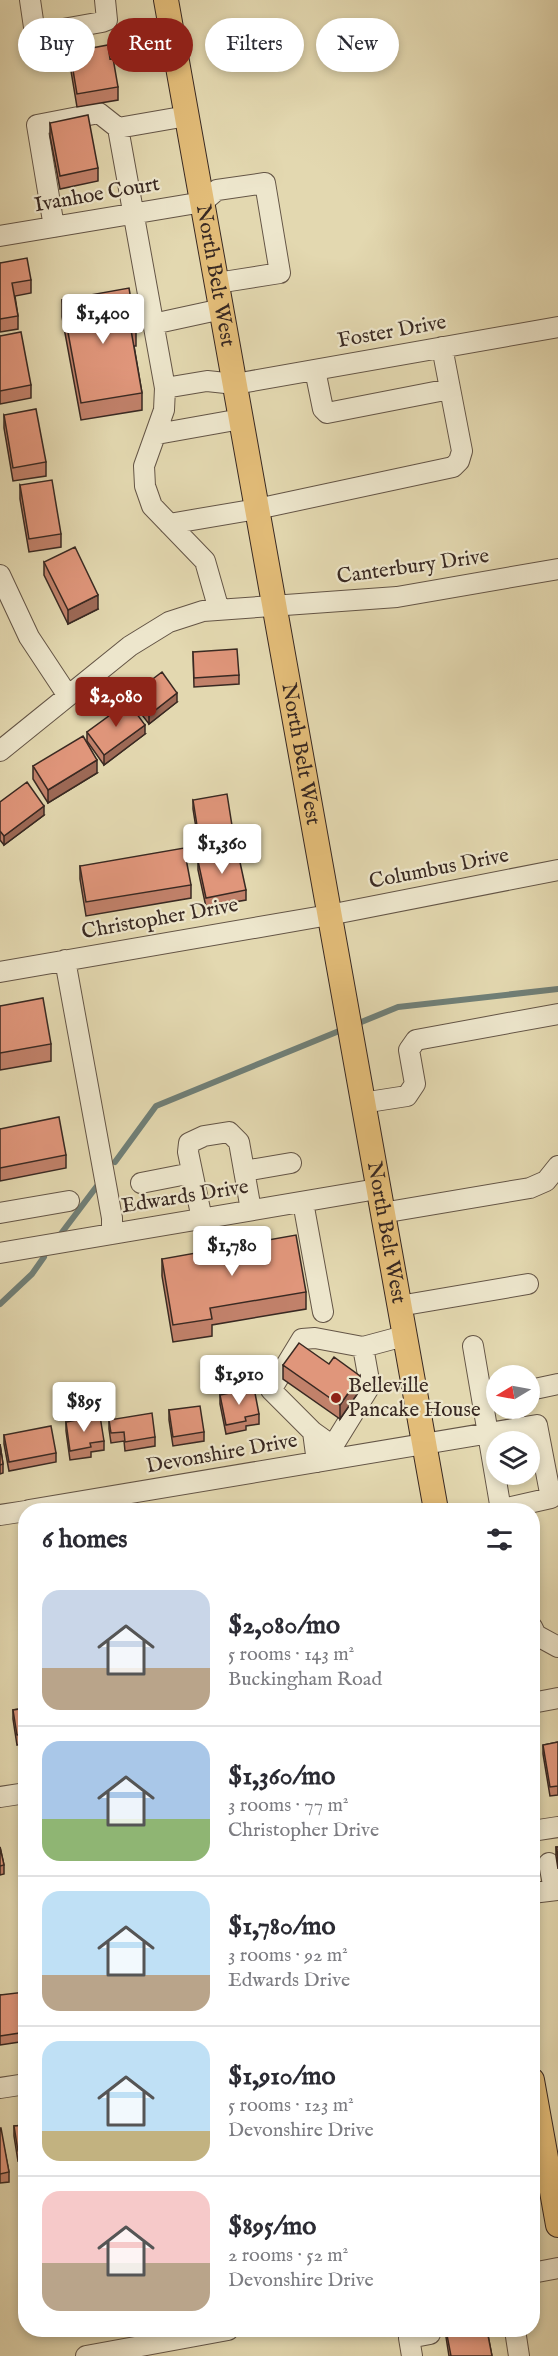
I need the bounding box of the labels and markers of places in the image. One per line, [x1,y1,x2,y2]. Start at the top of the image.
pin: $1,400 [54,294,152,345]
pin: $2,080 [67,677,165,728]
pin: $1,360 [173,824,271,875]
pin: $1,780 [183,1226,281,1277]
pin: $1,910 [190,1355,288,1406]
place label: Belleville Pancake House [348,1373,481,1424]
pin: $895 [48,1382,120,1433]
marker: Belleville Pancake House [329,1391,343,1405]

